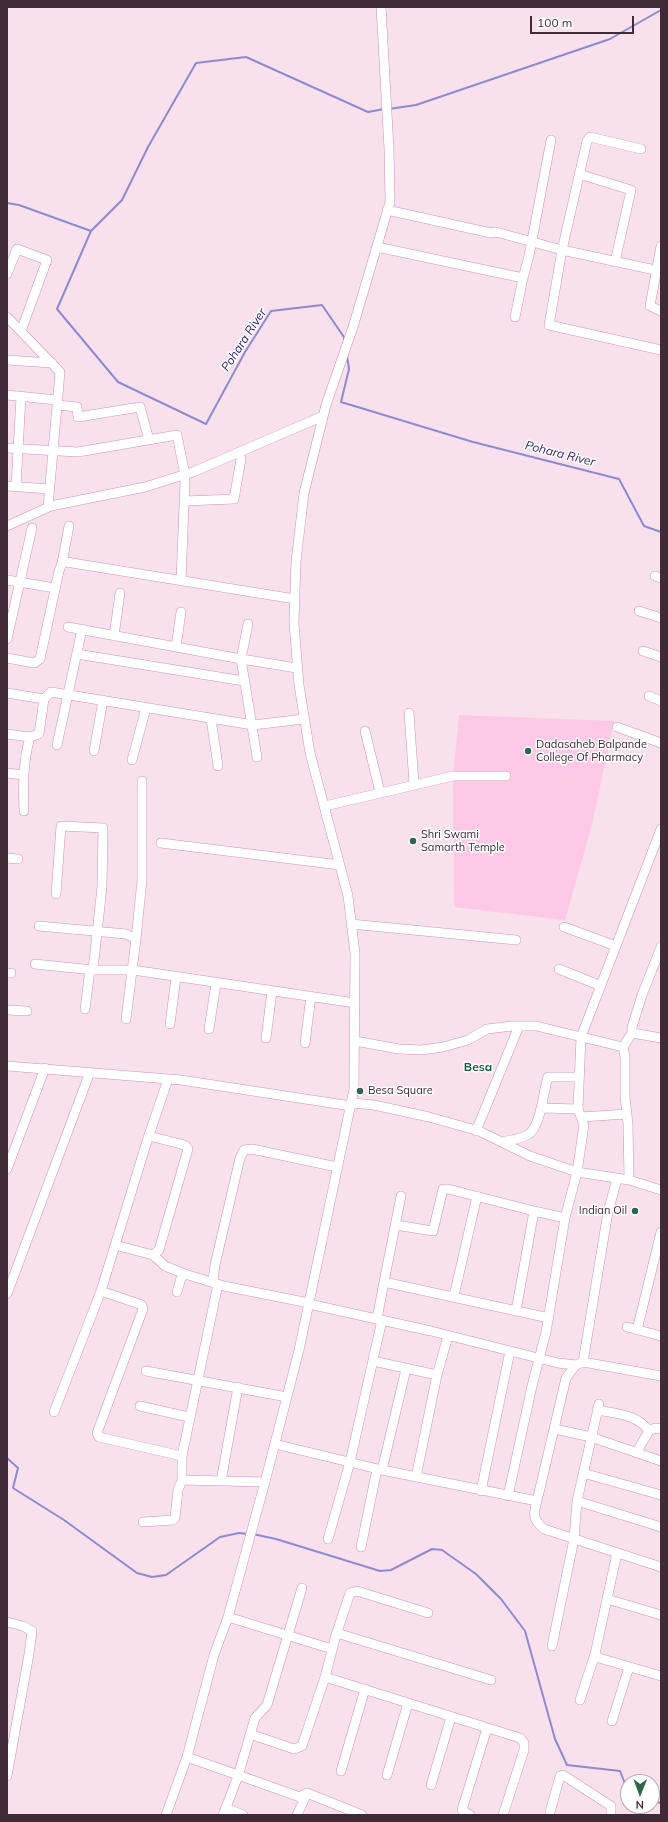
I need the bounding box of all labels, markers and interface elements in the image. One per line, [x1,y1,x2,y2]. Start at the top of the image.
scale bar [532,8,636,34]
text: 100 m [537,15,572,30]
water label: Pohara River [218,306,270,374]
water label: Pohara River [524,438,596,470]
place label: Dadasaheb Balpande College Of Pharmacy [536,738,647,764]
marker: Dadasaheb Balpande College Of Pharmacy [523,746,533,756]
place label: Shri Swami Samarth Temple [421,828,505,854]
marker: Shri Swami Samarth Temple [408,836,418,846]
district label: Besa [464,1060,492,1074]
place label: Besa Square [368,1084,433,1098]
marker: Besa Square [355,1086,365,1096]
place label: Indian Oil [579,1204,627,1218]
marker: Indian Oil [630,1206,640,1216]
north arrow [620,1774,660,1814]
text: N [636,1798,644,1812]

